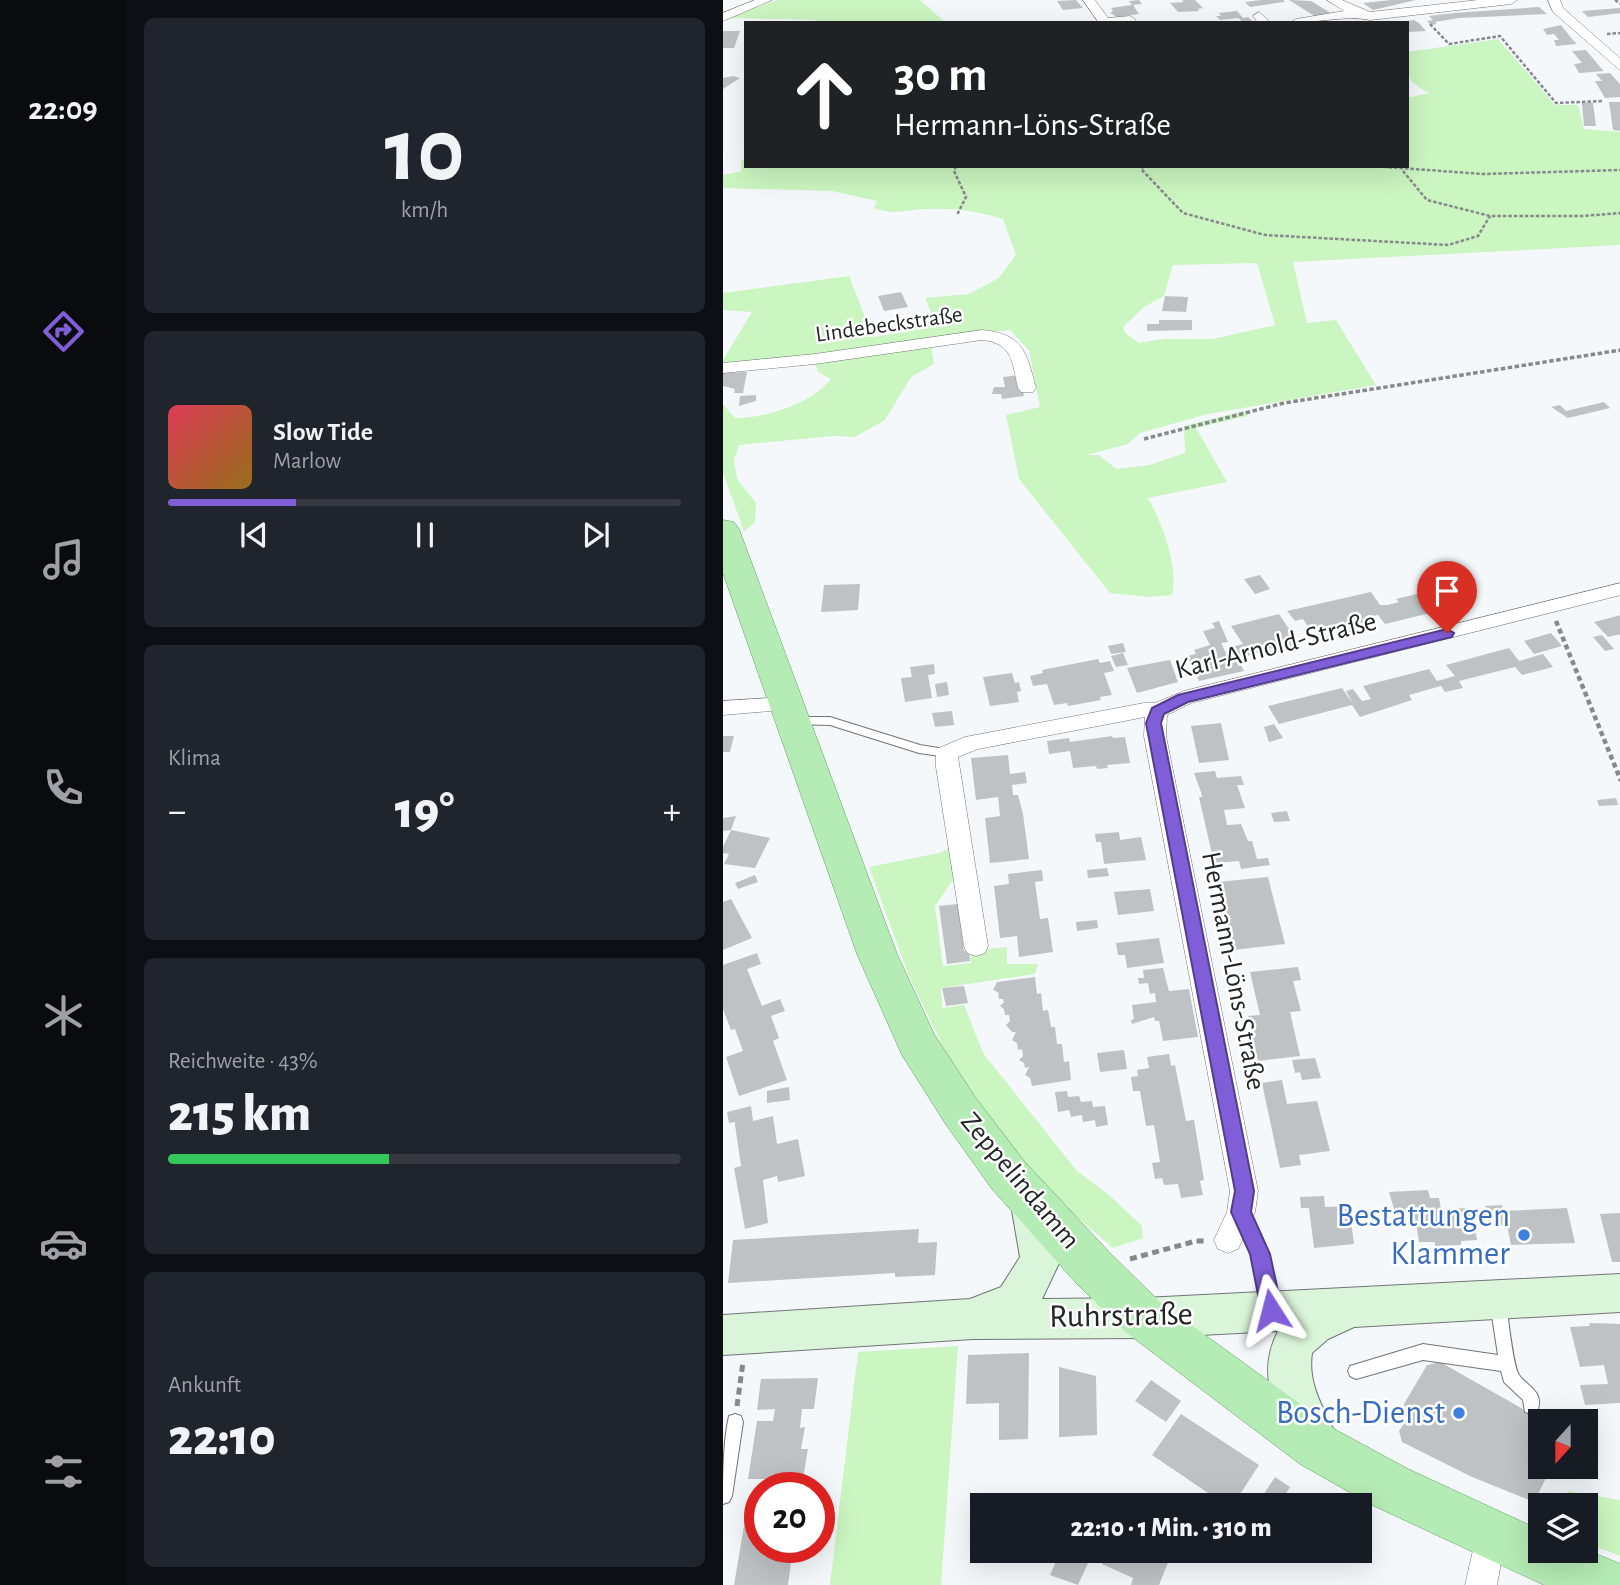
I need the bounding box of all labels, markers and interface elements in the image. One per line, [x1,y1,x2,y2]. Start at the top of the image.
icon: ahead [779,49,870,140]
text: 30 m [894,51,988,100]
text: 22:09 [28,93,98,125]
text: 10 [384,106,465,197]
text: Hermann-Löns-Straße [894,109,1171,141]
text: km/h [401,199,448,222]
street label: Lindebeckstraße [814,303,964,347]
icon: directions [39,307,88,356]
text: Slow Tide [273,419,373,445]
text: Marlow [273,450,341,473]
icon: previous [235,516,273,554]
icon: pause [406,516,444,554]
icon: next [577,516,615,554]
icon: music [39,535,88,584]
pin [1417,561,1477,633]
icon: arrive [1428,572,1466,610]
street label: Karl-Arnold-Straße [1173,607,1379,685]
text: Klima [168,747,221,770]
icon: phone [39,763,88,812]
text: 19° [395,785,454,837]
text: − [168,793,186,831]
text: + [663,793,681,831]
street label: Hermann-Löns-Straße [1196,849,1270,1093]
icon: climate [39,991,88,1040]
text: Reichweite · 43% [168,1050,318,1073]
text: 215 km [168,1088,311,1140]
street label: Zeppelindamm [955,1108,1085,1254]
place label: Bestattungen Klammer [1337,1200,1510,1271]
icon: car [39,1219,88,1268]
marker: Bestattungen Klammer [1516,1227,1532,1243]
position arrow [1234,1273,1308,1347]
street label: Ruhrstraße [1049,1298,1193,1334]
text: Ankunft [168,1374,241,1397]
place label: Bosch-Dienst [1276,1397,1445,1430]
marker: Bosch-Dienst [1451,1405,1467,1421]
north arrow [1528,1409,1598,1479]
map controls [1528,1409,1598,1563]
text: 22:10 [168,1412,276,1464]
icon: filters [39,1447,88,1496]
speed limit sign: 20 [744,1472,835,1563]
button: layers [1528,1493,1598,1563]
text: 22:10 · 1 Min. · 310 m [1070,1515,1272,1541]

